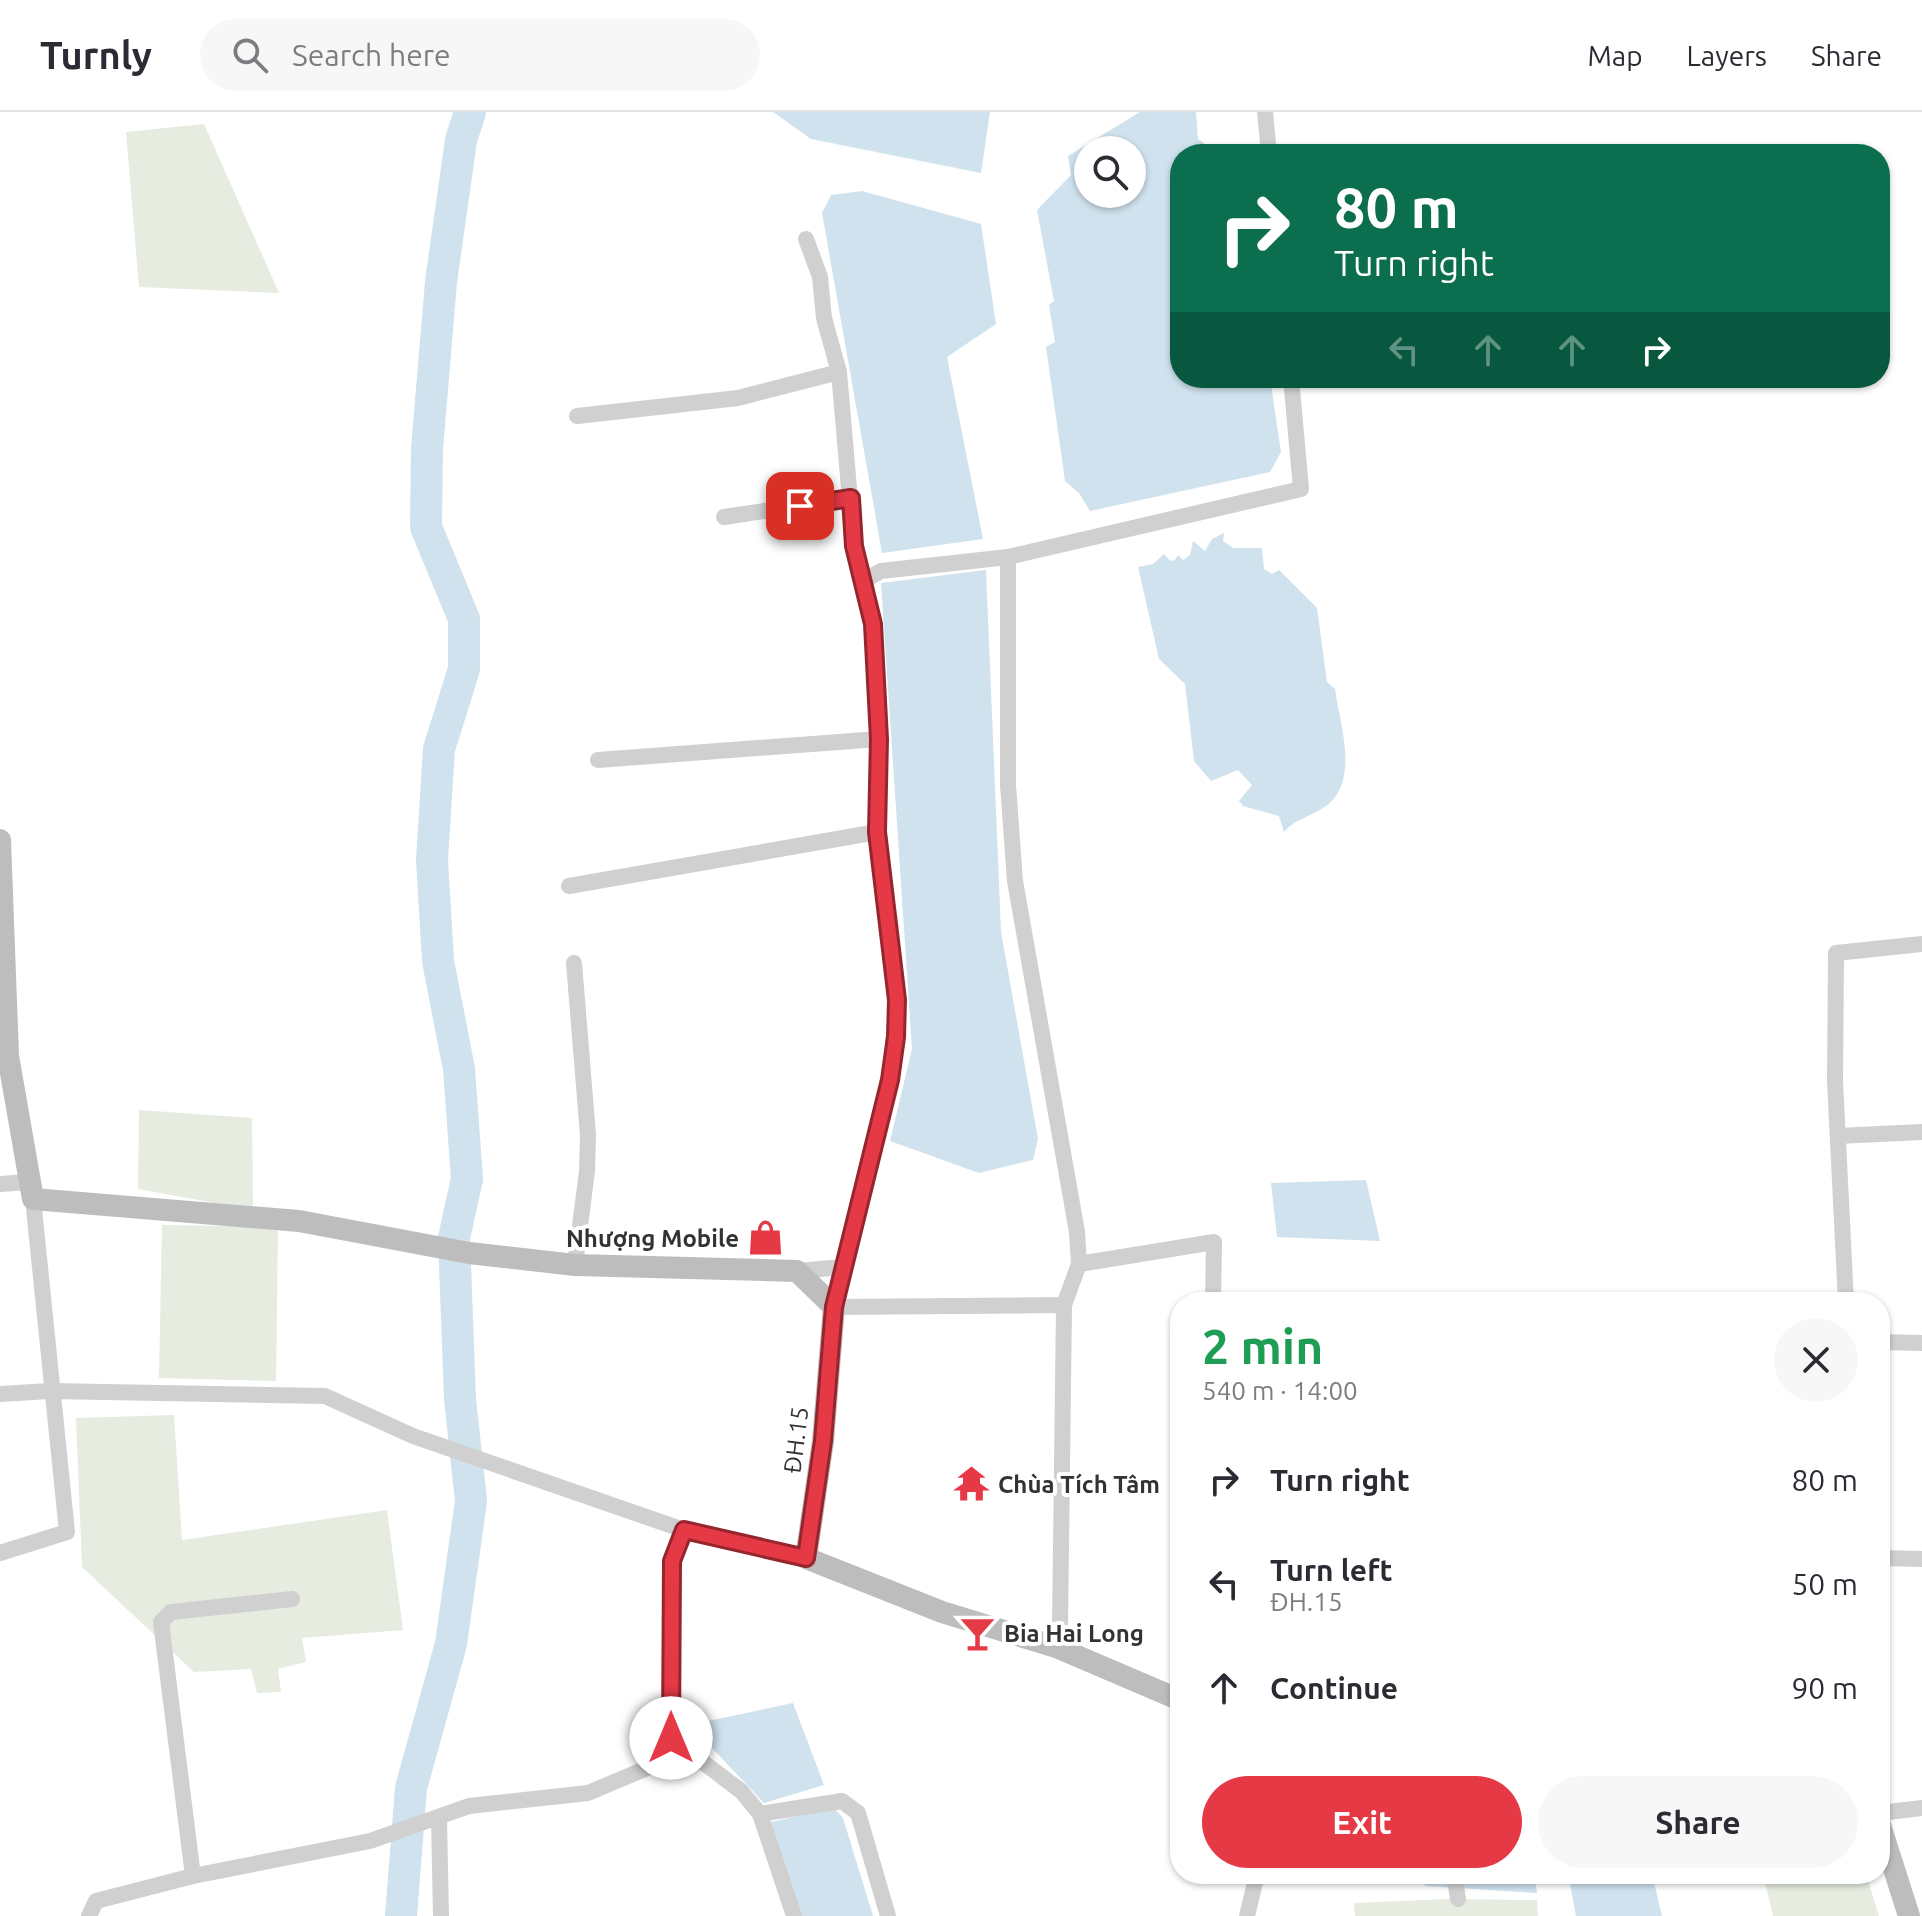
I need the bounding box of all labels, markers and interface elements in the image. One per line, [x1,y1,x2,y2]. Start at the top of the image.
search box [200,19,760,91]
icon: search [228,33,272,77]
text: Turnly [40,34,152,76]
text: Search here [292,38,451,72]
text: Map [1587,40,1643,71]
text: Layers [1687,40,1767,71]
text: Share [1811,40,1882,71]
map controls [1074,136,1146,208]
button: search [1074,136,1146,208]
icon: right [1202,176,1306,280]
text: 80 m [1334,176,1459,239]
text: Turn right [1334,242,1494,283]
icon: left [1382,328,1426,372]
icon: ahead [1466,328,1510,372]
icon: ahead [1550,328,1594,372]
icon: right [1634,328,1678,372]
pin [766,472,834,540]
icon: arrive [778,484,822,528]
shop icon: Nhượng Mobile [746,1219,784,1257]
place label: Nhượng Mobile [566,1225,739,1252]
button: close [1774,1318,1858,1402]
text: 2 min [1202,1319,1323,1373]
text: 540 m · 14:00 [1202,1376,1358,1405]
street label: ĐH.15 [779,1405,813,1475]
icon: right [1202,1458,1246,1502]
text: Turn right [1270,1463,1410,1497]
text: 80 m [1791,1463,1858,1497]
temple icon: Chùa Tích Tâm [953,1465,991,1503]
place label: Chùa Tích Tâm [998,1471,1160,1498]
text: Turn left [1270,1553,1392,1587]
icon: left [1202,1562,1246,1606]
text: 50 m [1791,1567,1858,1601]
text: ĐH.15 [1270,1587,1343,1616]
bar icon: Bia Hai Long [959,1614,997,1652]
place label: Bia Hai Long [1004,1620,1144,1647]
icon: ahead [1202,1666,1246,1710]
text: Continue [1270,1671,1398,1705]
text: 90 m [1791,1671,1858,1705]
position arrow [629,1696,713,1780]
button: Exit [1202,1776,1522,1868]
button: Share [1538,1776,1858,1868]

